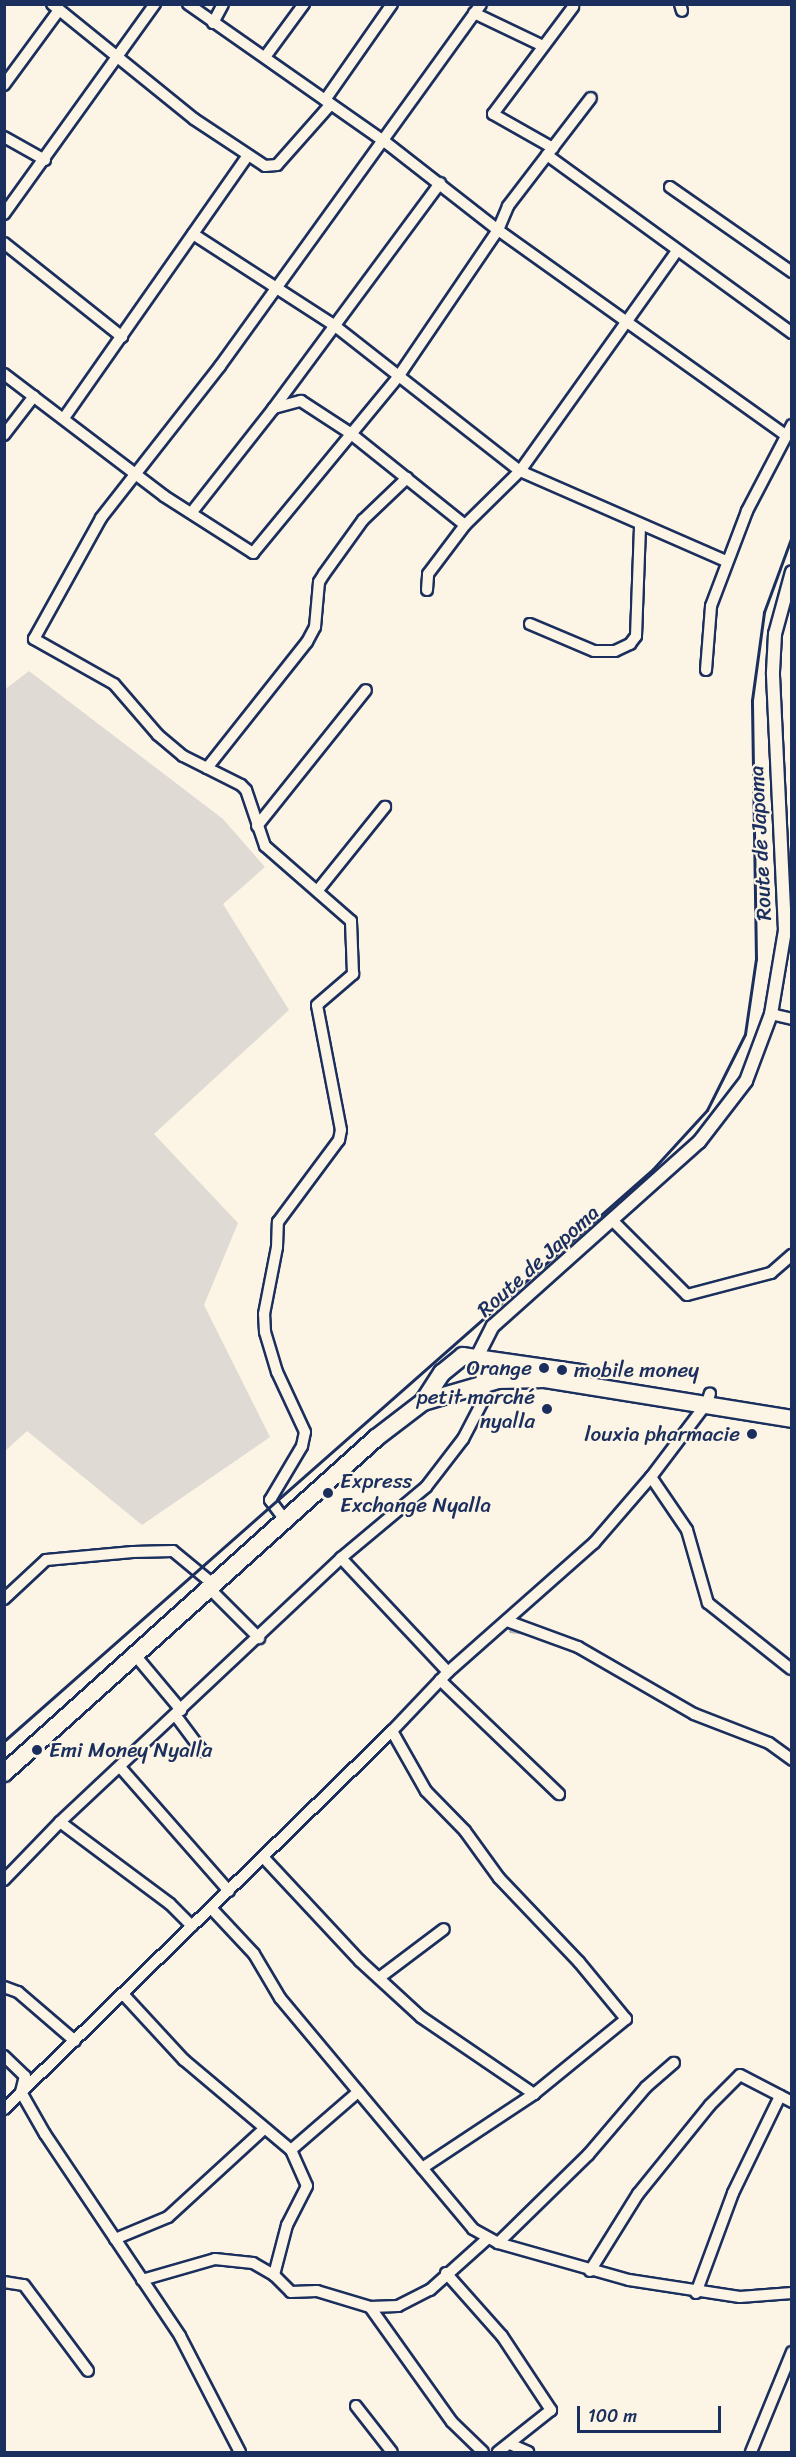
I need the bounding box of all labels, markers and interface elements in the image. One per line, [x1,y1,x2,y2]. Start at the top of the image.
street label: Route de Japoma [743,765,777,921]
street label: Route de Japoma [472,1200,604,1322]
place label: Orange [467,1355,532,1381]
place label: mobile money [574,1357,699,1383]
marker: Orange [537,1361,551,1375]
marker: mobile money [555,1363,569,1377]
place label: petit marché nyalla [417,1384,535,1434]
marker: petit marché nyalla [540,1402,554,1416]
place label: louxia pharmacie [585,1421,740,1447]
marker: louxia pharmacie [745,1427,759,1441]
place label: Express Exchange Nyalla [340,1468,491,1518]
marker: Express Exchange Nyalla [321,1486,335,1500]
place label: Emi Money Nyalla [49,1737,213,1763]
marker: Emi Money Nyalla [30,1743,44,1757]
scale bar [580,2394,724,2432]
text: 100 m [588,2400,637,2432]

